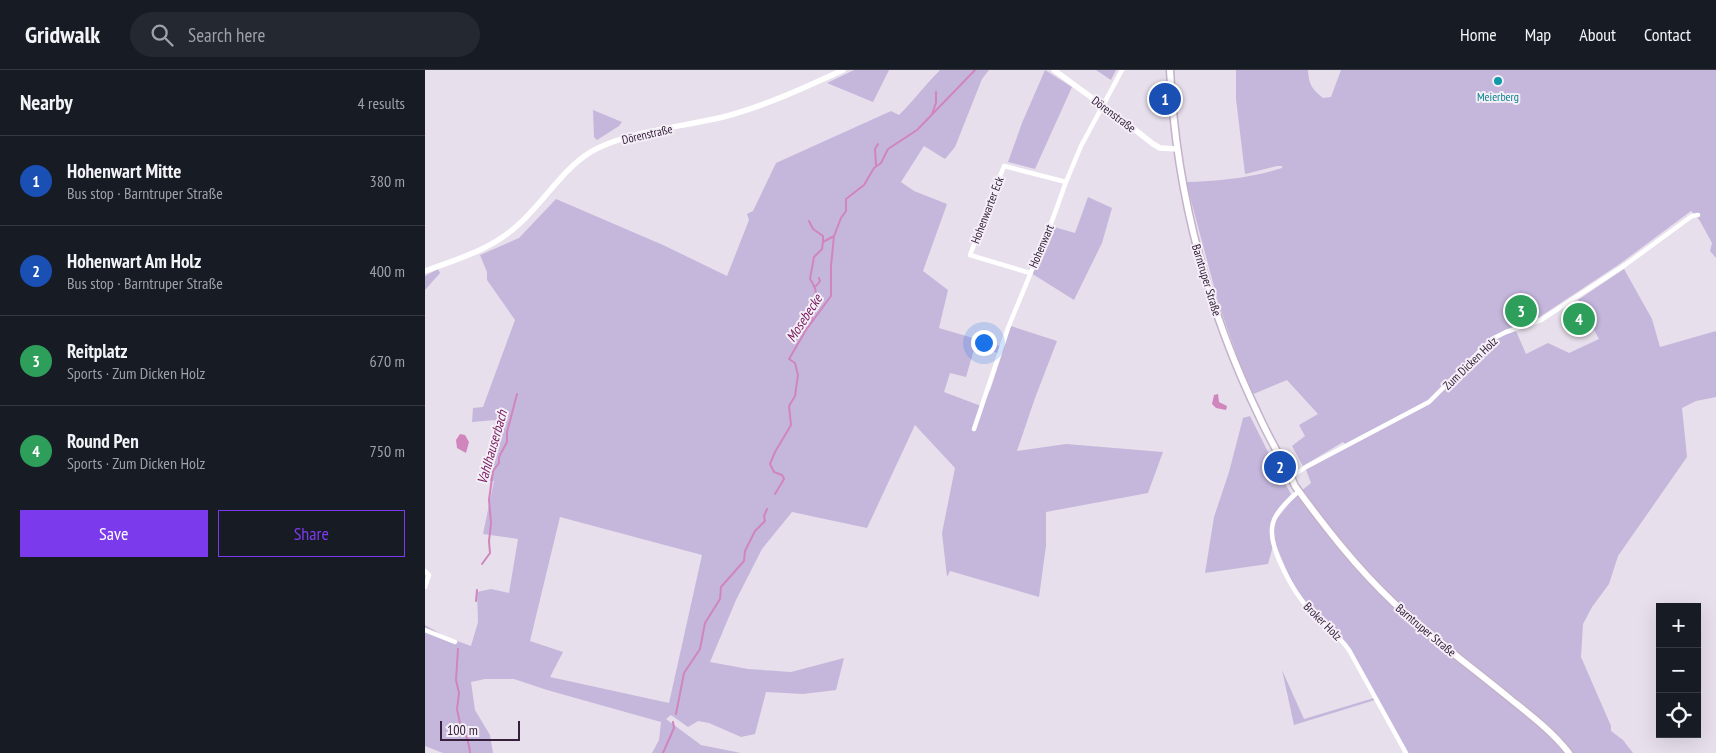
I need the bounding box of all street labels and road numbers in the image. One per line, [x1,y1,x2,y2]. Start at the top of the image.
street label: Dörenstraße [1089,93,1139,135]
street label: Dörenstraße [620,121,674,147]
street label: Hohenwarter Eck [967,174,1007,246]
street label: Hohenwart [1025,221,1057,270]
street label: Barntruper Straße [1189,242,1225,318]
street label: Zum Dicken Holz [1440,333,1500,393]
street label: Broker Holz [1301,599,1345,643]
street label: Barntruper Straße [1393,600,1459,660]

